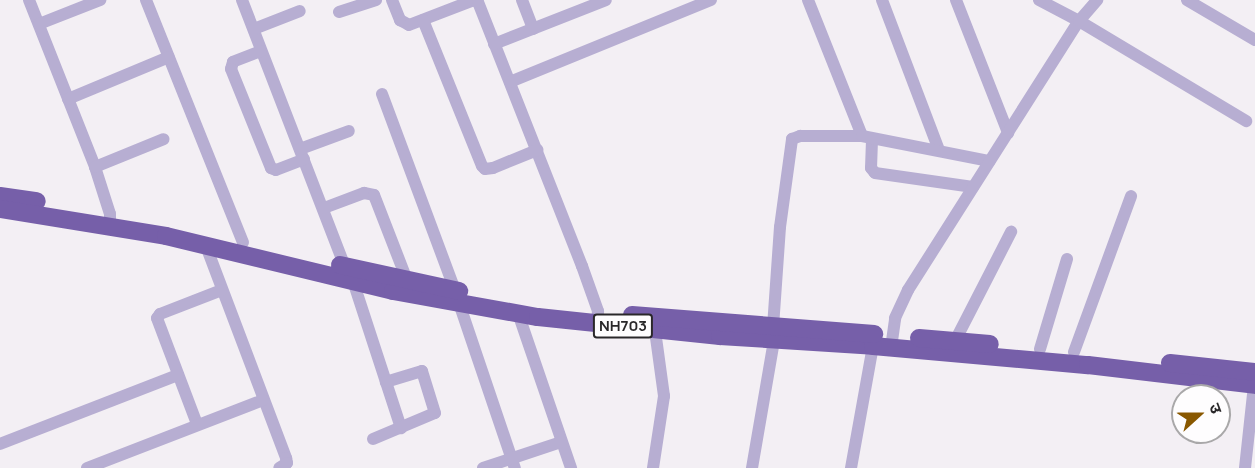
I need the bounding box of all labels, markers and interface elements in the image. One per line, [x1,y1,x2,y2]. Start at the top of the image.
road number: NH703 [592,314,654,338]
north arrow [1171,384,1231,444]
text: उ [1204,400,1228,417]

